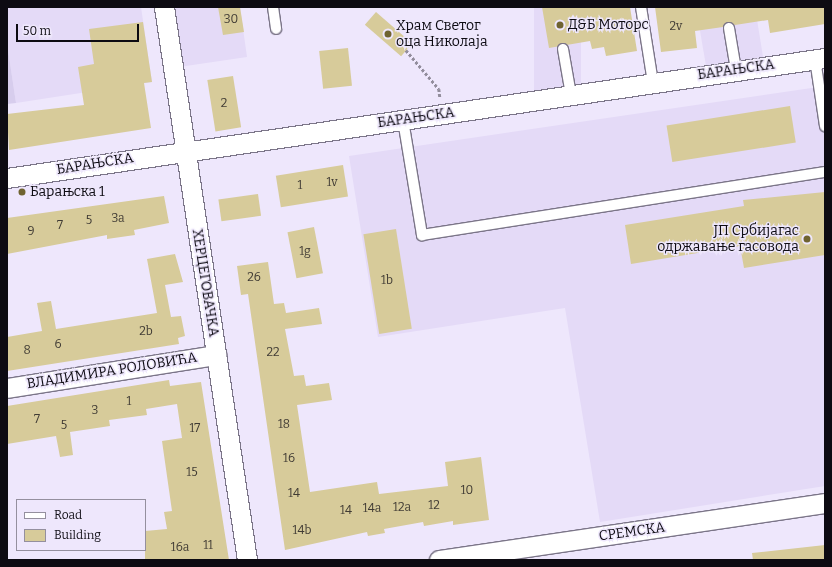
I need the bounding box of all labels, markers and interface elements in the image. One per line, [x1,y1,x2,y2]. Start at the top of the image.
house number: 30 [224,13,238,27]
scale bar [18,16,141,42]
place label: Д&Б Моторс [568,17,649,33]
place label: Храм Светог оца Николаја [396,18,488,50]
marker: Д&Б Моторс [555,20,565,30]
house number: 2v [670,20,682,34]
text: 50 m [23,24,51,38]
marker: Храм Светог оца Николаја [383,29,393,39]
street label: БАРАЊСКА [696,56,776,84]
house number: 2 [221,97,227,111]
street label: БАРАЊСКА [376,104,456,132]
street label: БАРАЊСКА [55,150,135,178]
house number: 1v [326,176,338,190]
house number: 1 [298,179,302,193]
place label: Барањска 1 [30,184,105,200]
marker: Барањска 1 [17,187,27,197]
house number: 3a [111,212,125,226]
house number: 5 [86,214,92,228]
house number: 7 [57,219,63,233]
place label: ЈП Србијагас одржавање гасовода [657,223,799,256]
house number: 9 [27,225,35,239]
street label: ХЕРЦЕГОВАЧКА [188,228,222,338]
marker: ЈП Србијагас одржавање гасовода [802,234,812,244]
house number: 1g [299,245,311,259]
house number: 26 [247,271,261,285]
house number: 1b [381,274,393,288]
house number: 2b [139,325,153,339]
house number: 6 [54,338,62,352]
house number: 8 [23,344,31,358]
house number: 22 [266,346,280,360]
street label: ВЛАДИМИРА РОЛОВИЋА [26,349,198,393]
house number: 1 [127,395,131,409]
house number: 3 [92,404,98,418]
house number: 7 [34,413,40,427]
house number: 18 [278,418,290,432]
house number: 5 [61,419,67,433]
house number: 17 [190,422,200,436]
house number: 16 [283,452,295,466]
house number: 15 [186,466,198,480]
house number: 10 [461,484,473,498]
house number: 14 [288,487,300,501]
legend [16,499,146,551]
house number: 12 [428,499,440,513]
house number: 12a [393,501,411,515]
house number: 14a [363,502,381,516]
house number: 14 [340,504,352,518]
text: Road [54,508,82,522]
street label: СРЕМСКА [598,519,666,545]
house number: 14b [293,524,311,538]
text: Building [54,528,101,542]
house number: 11 [203,539,213,553]
house number: 16a [171,541,189,555]

